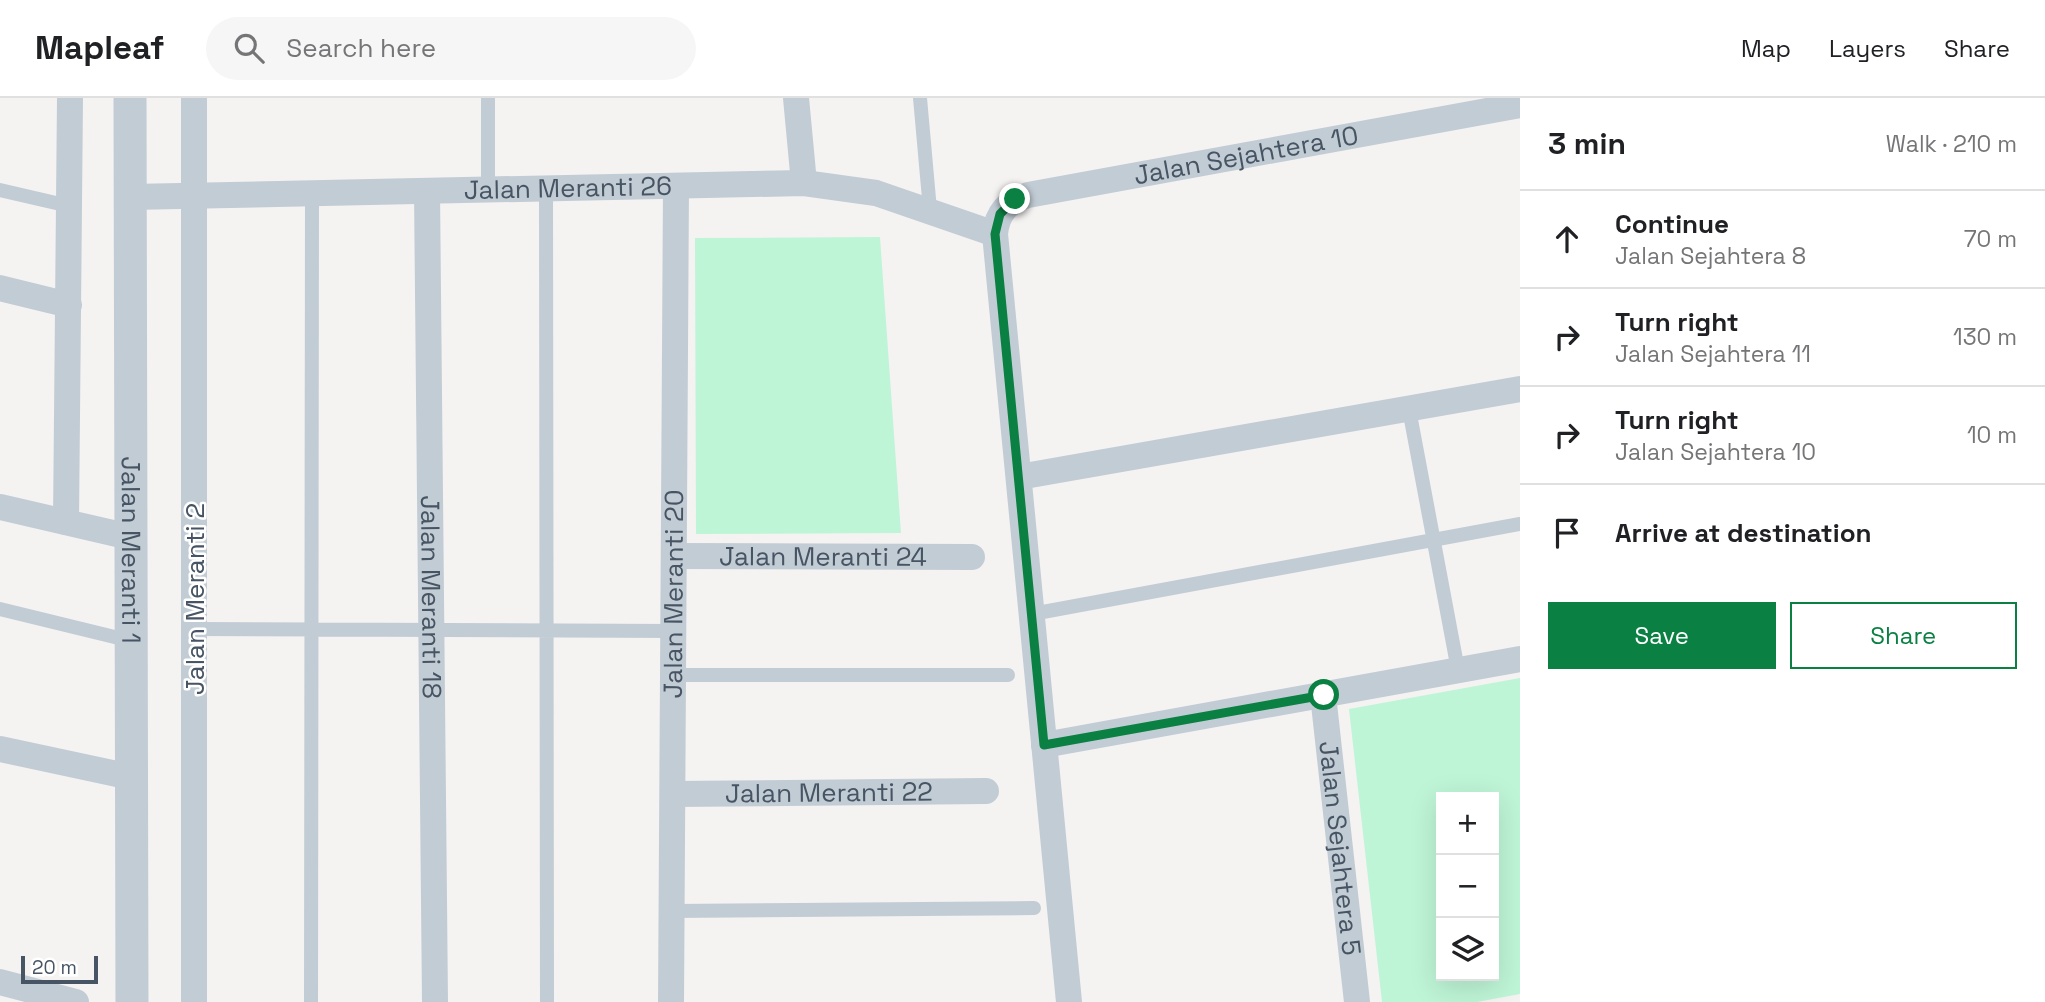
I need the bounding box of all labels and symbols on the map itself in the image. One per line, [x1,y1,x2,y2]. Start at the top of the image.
street label: Jalan Sejahtera 10 [1131,118,1361,192]
street label: Jalan Meranti 26 [463,169,672,207]
route end [999,183,1030,214]
street label: Jalan Meranti 1 [114,456,148,644]
street label: Jalan Meranti 20 [656,489,691,699]
street label: Jalan Meranti 18 [413,495,449,699]
street label: Jalan Meranti 2 [178,503,212,695]
street label: Jalan Meranti 24 [719,539,927,574]
route start [1308,679,1339,710]
street label: Jalan Sejahtera 5 [1311,739,1369,957]
street label: Jalan Meranti 22 [725,775,933,811]
scale bar [21,953,98,985]

